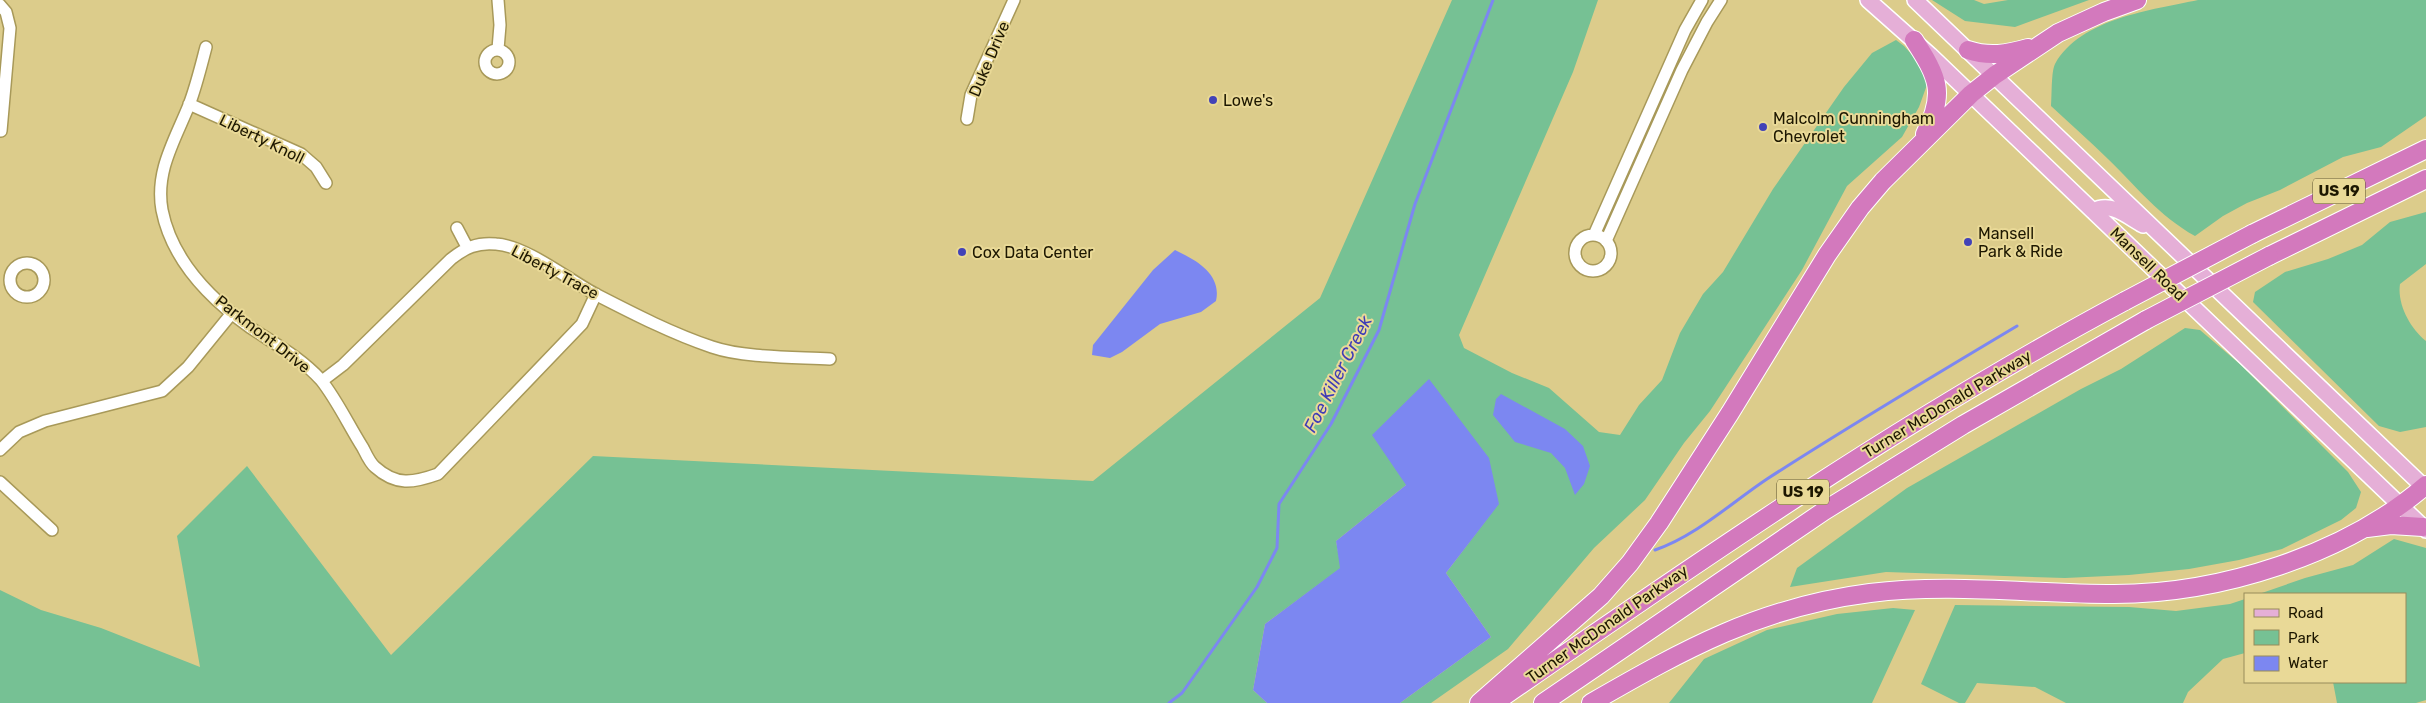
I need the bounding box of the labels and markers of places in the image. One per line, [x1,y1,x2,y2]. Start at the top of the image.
place label: Lowe's [1223,91,1273,110]
marker: Lowe's [1207,94,1219,106]
place label: Malcolm Cunningham Chevrolet [1773,109,1934,146]
marker: Malcolm Cunningham Chevrolet [1757,121,1769,133]
place label: Mansell Park & Ride [1978,224,2063,261]
marker: Mansell Park & Ride [1962,236,1974,248]
place label: Cox Data Center [972,243,1093,262]
marker: Cox Data Center [956,246,968,258]

